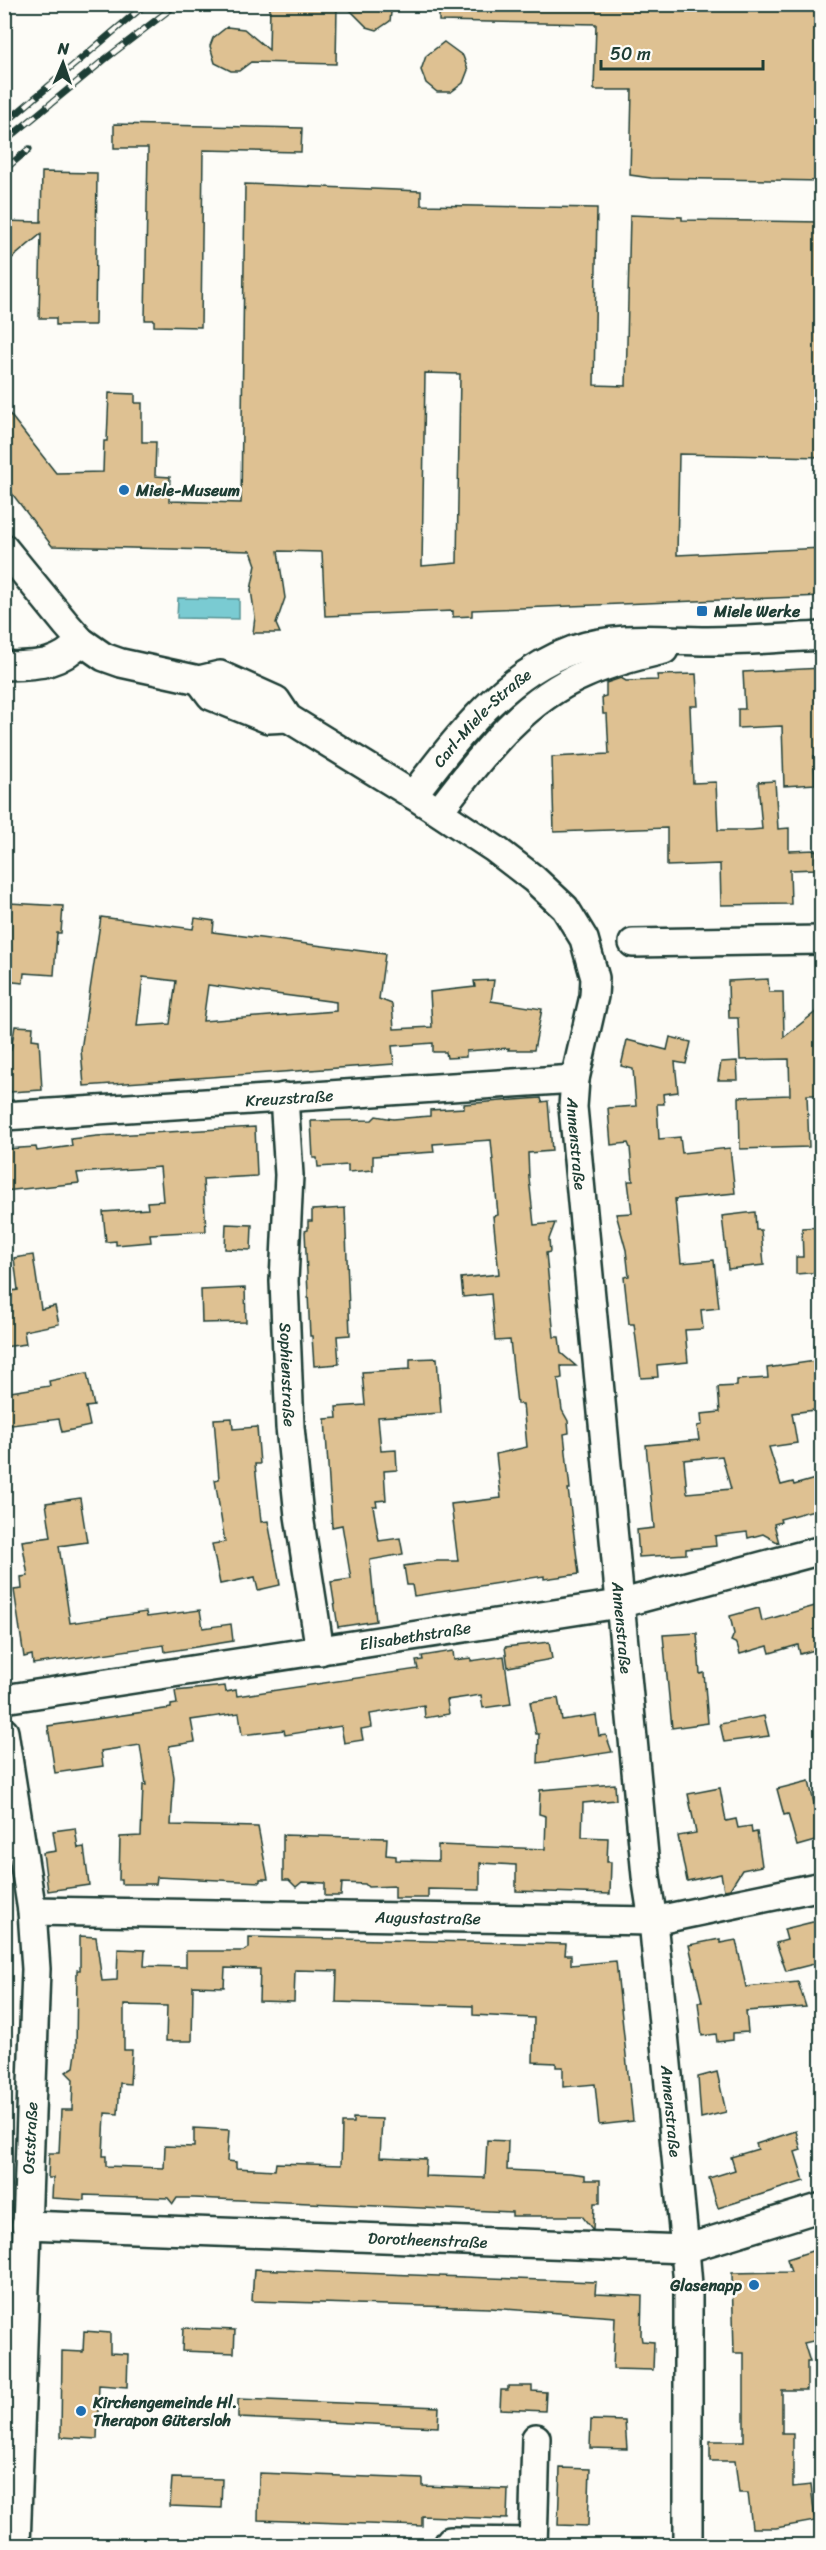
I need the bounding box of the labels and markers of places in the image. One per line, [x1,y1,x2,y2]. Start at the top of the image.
place label: Miele-Museum [135,476,240,505]
marker: Miele-Museum [117,483,131,497]
place label: Miele Werke [713,597,801,626]
marker: Miele Werke [695,604,709,618]
place label: Glasenapp [669,2271,743,2300]
marker: Glasenapp [747,2278,761,2292]
place label: Kirchengemeinde Hl. Therapon Gütersloh [92,2388,237,2435]
marker: Kirchengemeinde Hl. Therapon Gütersloh [74,2404,88,2418]

